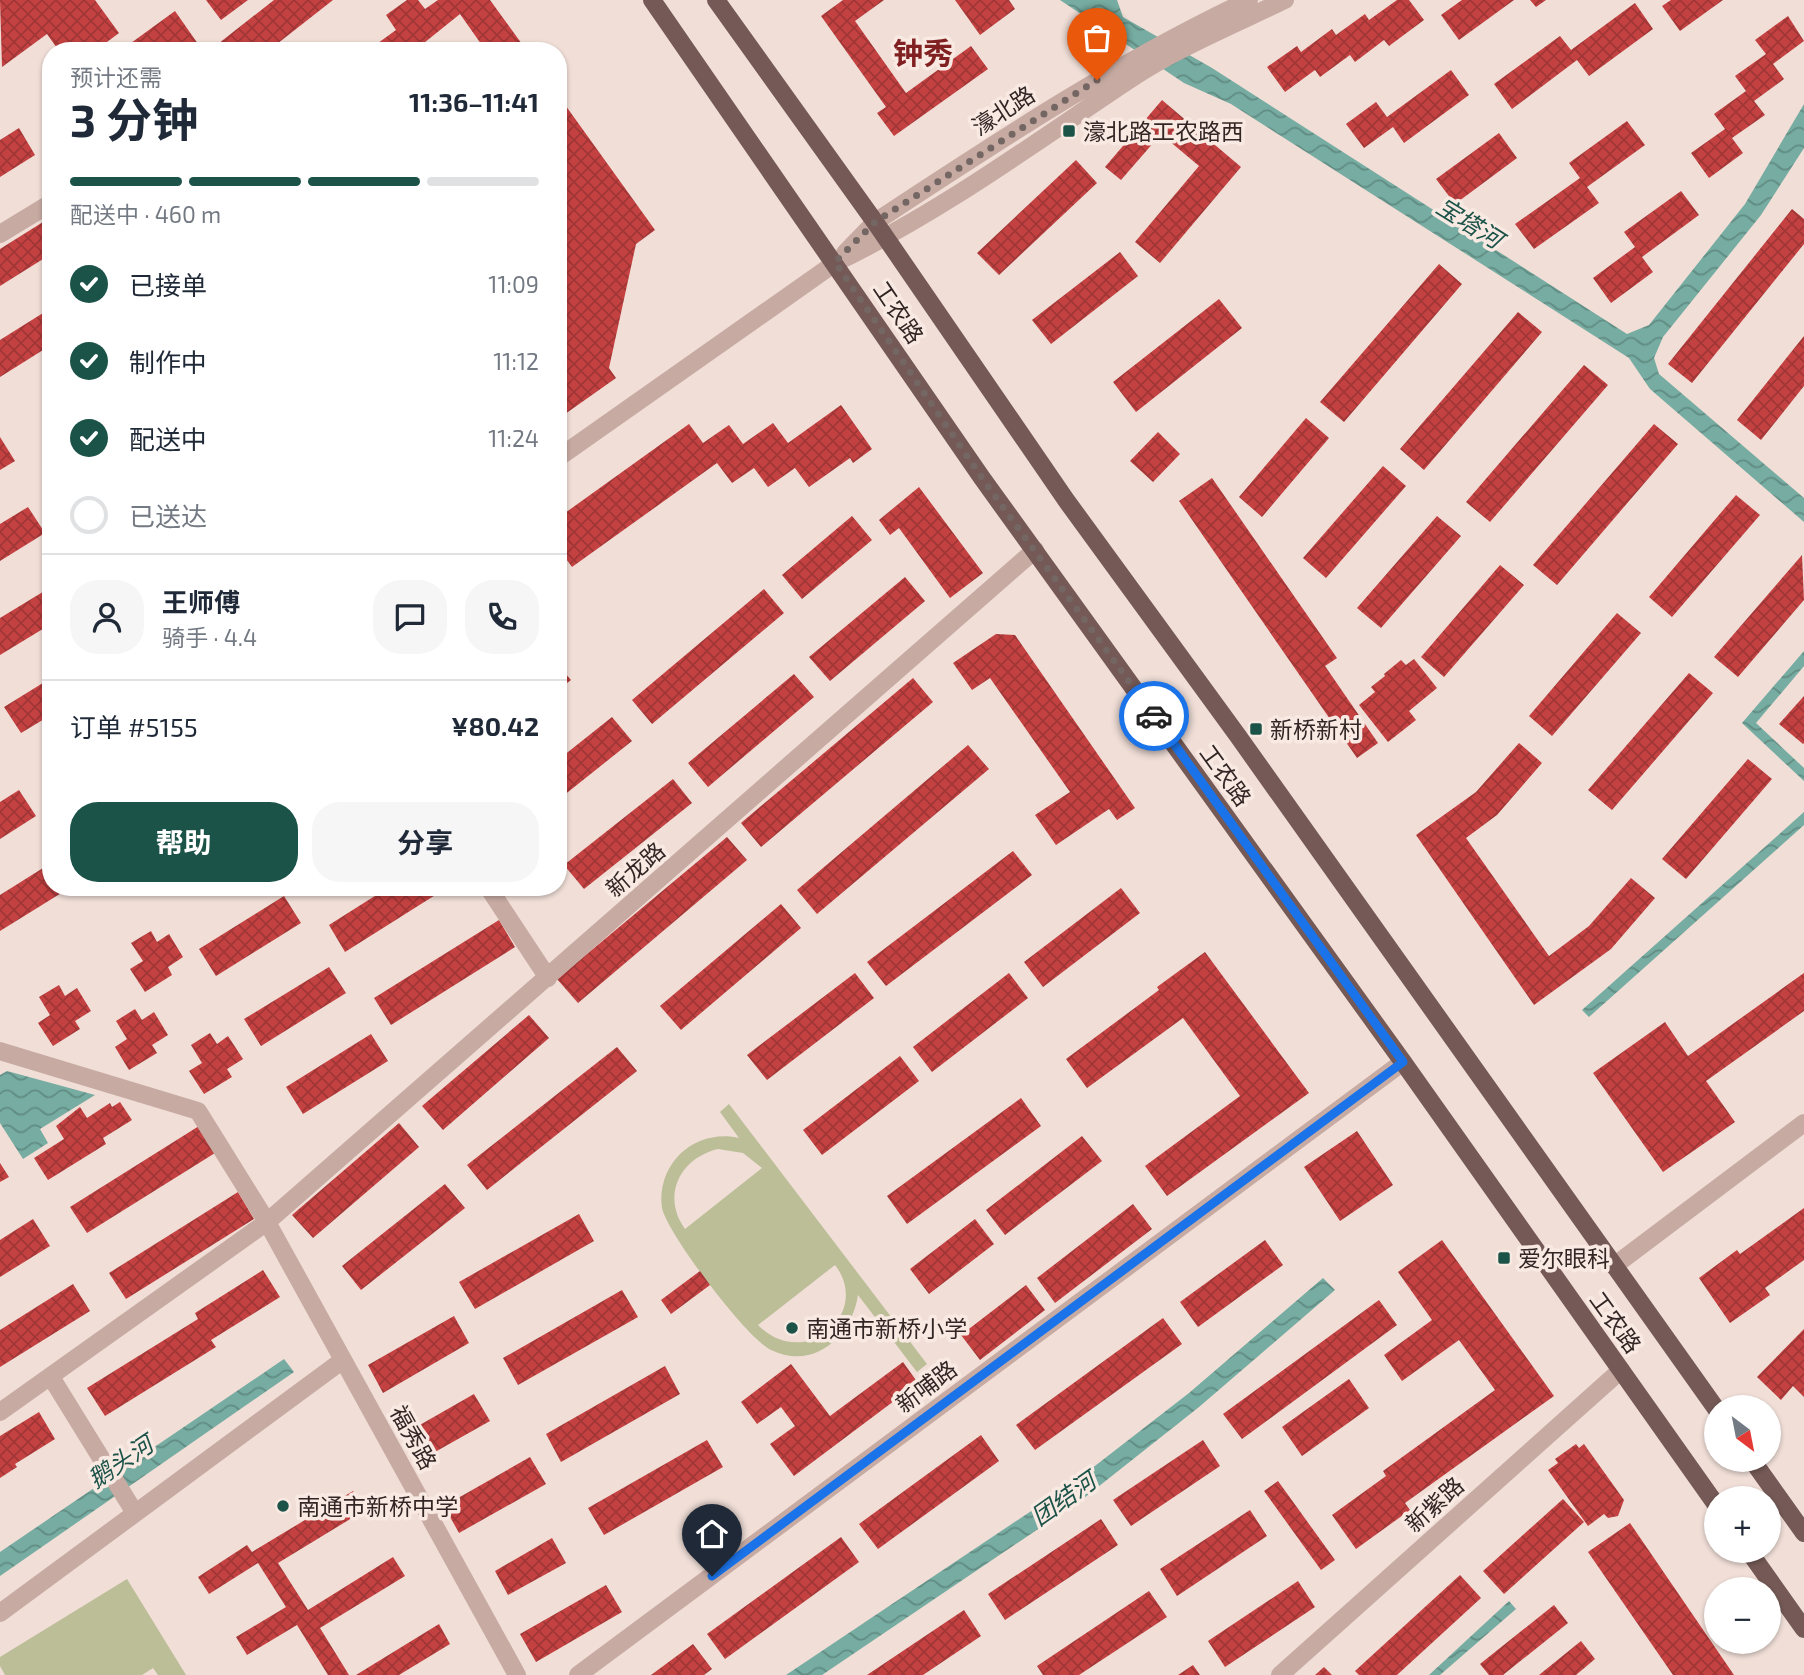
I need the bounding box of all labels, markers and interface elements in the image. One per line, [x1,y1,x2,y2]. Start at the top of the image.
pin [1067,8,1127,80]
icon: bag [1078,19,1116,57]
district label: 钟秀 [893,34,953,70]
text: 预计还需 [70,63,162,91]
street label: 濠北路 [966,79,1040,141]
text: 11:36–11:41 [409,86,539,117]
text: 3 分钟 [70,91,198,146]
place label: 濠北路工农路西 [1083,117,1244,145]
marker: 濠北路工农路西 [1061,123,1077,139]
water label: 宝塔河 [1432,191,1512,255]
text: 配送中 · 460 m [70,200,221,228]
icon: check [70,265,108,303]
text: 已接单 [129,269,207,300]
text: 11:09 [488,270,539,298]
street label: 工农路 [868,276,930,348]
icon: check [70,342,108,380]
text: 制作中 [129,346,207,377]
text: 11:12 [493,347,539,375]
icon: check [70,419,108,457]
text: 配送中 [129,423,207,454]
text: 11:24 [488,424,539,452]
text: 已送达 [129,500,207,531]
button: person [70,580,144,654]
button: chat [373,580,447,654]
button: phone [465,580,539,654]
text: 王师傅 [162,586,240,617]
text: 骑手 · 4.4 [162,623,257,651]
courier [1119,681,1189,751]
icon: car [1135,697,1173,735]
text: ¥80.42 [451,710,539,741]
text: 订单 #5155 [70,711,198,742]
place label: 新桥新村 [1270,715,1362,743]
marker: 新桥新村 [1248,721,1264,737]
street label: 工农路 [1194,739,1258,811]
button: 帮助 [70,802,298,882]
button: 分享 [312,802,539,882]
street label: 新龙路 [600,836,670,902]
place label: 爱尔眼科 [1518,1244,1610,1272]
marker: 爱尔眼科 [1496,1250,1512,1266]
street label: 工农路 [1584,1286,1648,1358]
place label: 南通市新桥小学 [806,1314,967,1342]
marker: 南通市新桥小学 [784,1320,800,1336]
street label: 新哺路 [890,1354,962,1418]
north arrow [1704,1395,1782,1472]
map controls [1704,1395,1781,1654]
street label: 福秀路 [385,1400,443,1474]
water label: 鹅头河 [82,1427,161,1493]
water label: 团结河 [1025,1463,1104,1531]
street label: 新紫路 [1399,1471,1469,1537]
button: + [1704,1486,1781,1563]
place label: 南通市新桥中学 [297,1492,458,1520]
marker: 南通市新桥中学 [275,1498,291,1514]
pin [682,1504,742,1576]
icon: home [693,1515,731,1553]
button: − [1704,1577,1781,1654]

